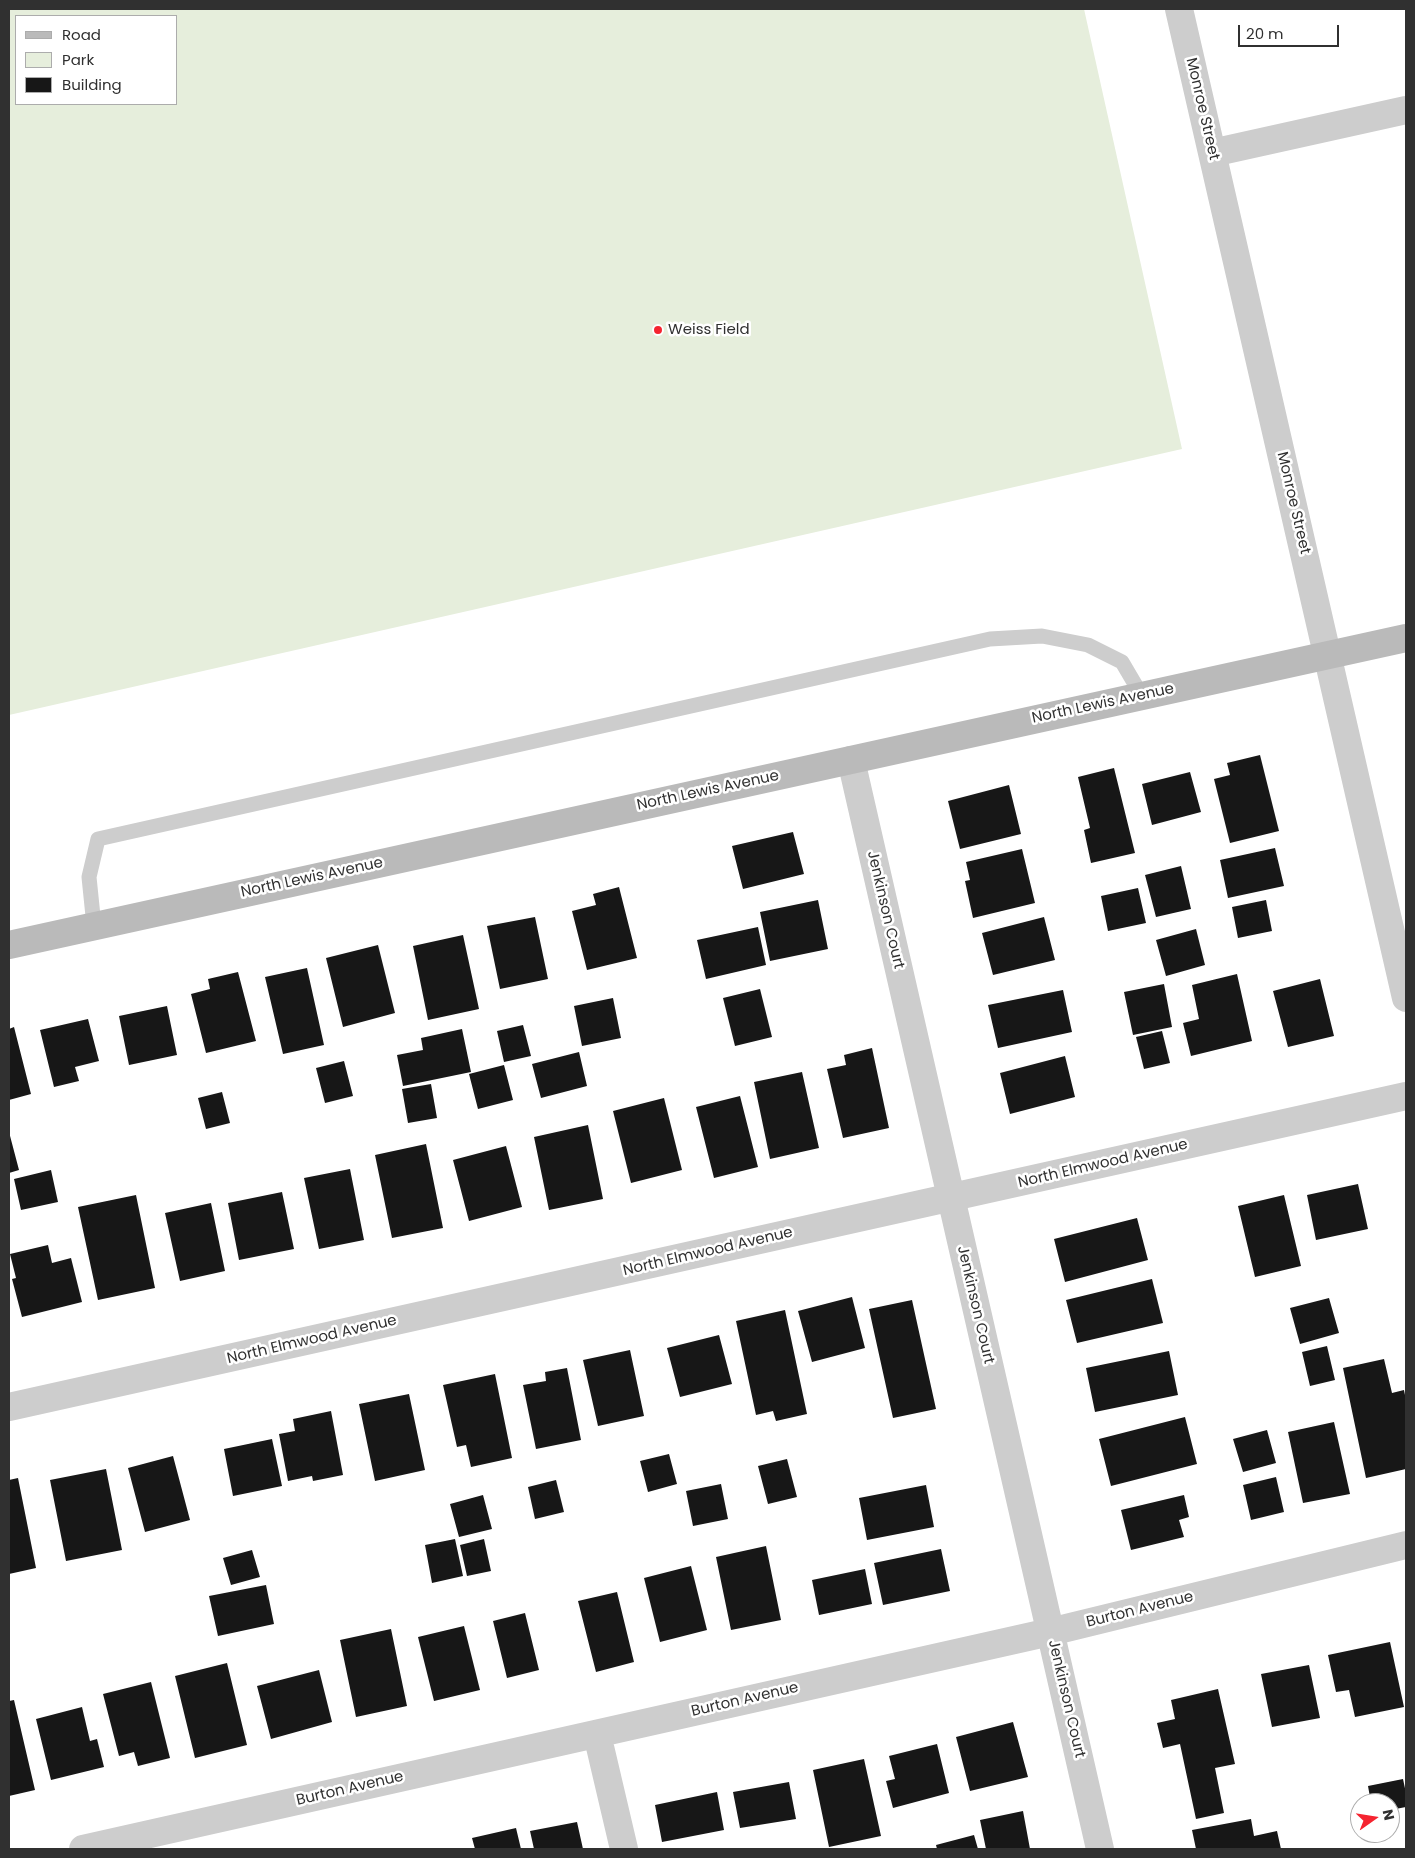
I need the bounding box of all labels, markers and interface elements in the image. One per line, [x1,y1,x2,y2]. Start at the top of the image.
legend [15,15,178,105]
scale bar [1240,15,1341,47]
text: 20 m [1246,23,1284,44]
text: Road [62,24,101,45]
text: Park [62,49,94,70]
street label: Monroe Street [1181,56,1223,162]
text: Building [62,74,122,95]
place label: Weiss Field [668,321,750,339]
marker: Weiss Field [652,324,664,336]
street label: Monroe Street [1272,450,1314,556]
street label: North Lewis Avenue [1030,680,1176,728]
street label: North Lewis Avenue [635,767,781,815]
street label: Jenkinson Court [863,849,907,971]
street label: North Lewis Avenue [239,854,385,902]
street label: North Elmwood Avenue [1016,1136,1190,1192]
street label: North Elmwood Avenue [621,1224,795,1280]
street label: Jenkinson Court [953,1244,997,1366]
street label: North Elmwood Avenue [225,1312,399,1368]
street label: Burton Avenue [1085,1588,1195,1632]
street label: Jenkinson Court [1044,1638,1088,1760]
street label: Burton Avenue [690,1679,800,1721]
street label: Burton Avenue [295,1768,405,1810]
north arrow [1350,1793,1400,1843]
text: N [1378,1807,1400,1822]

